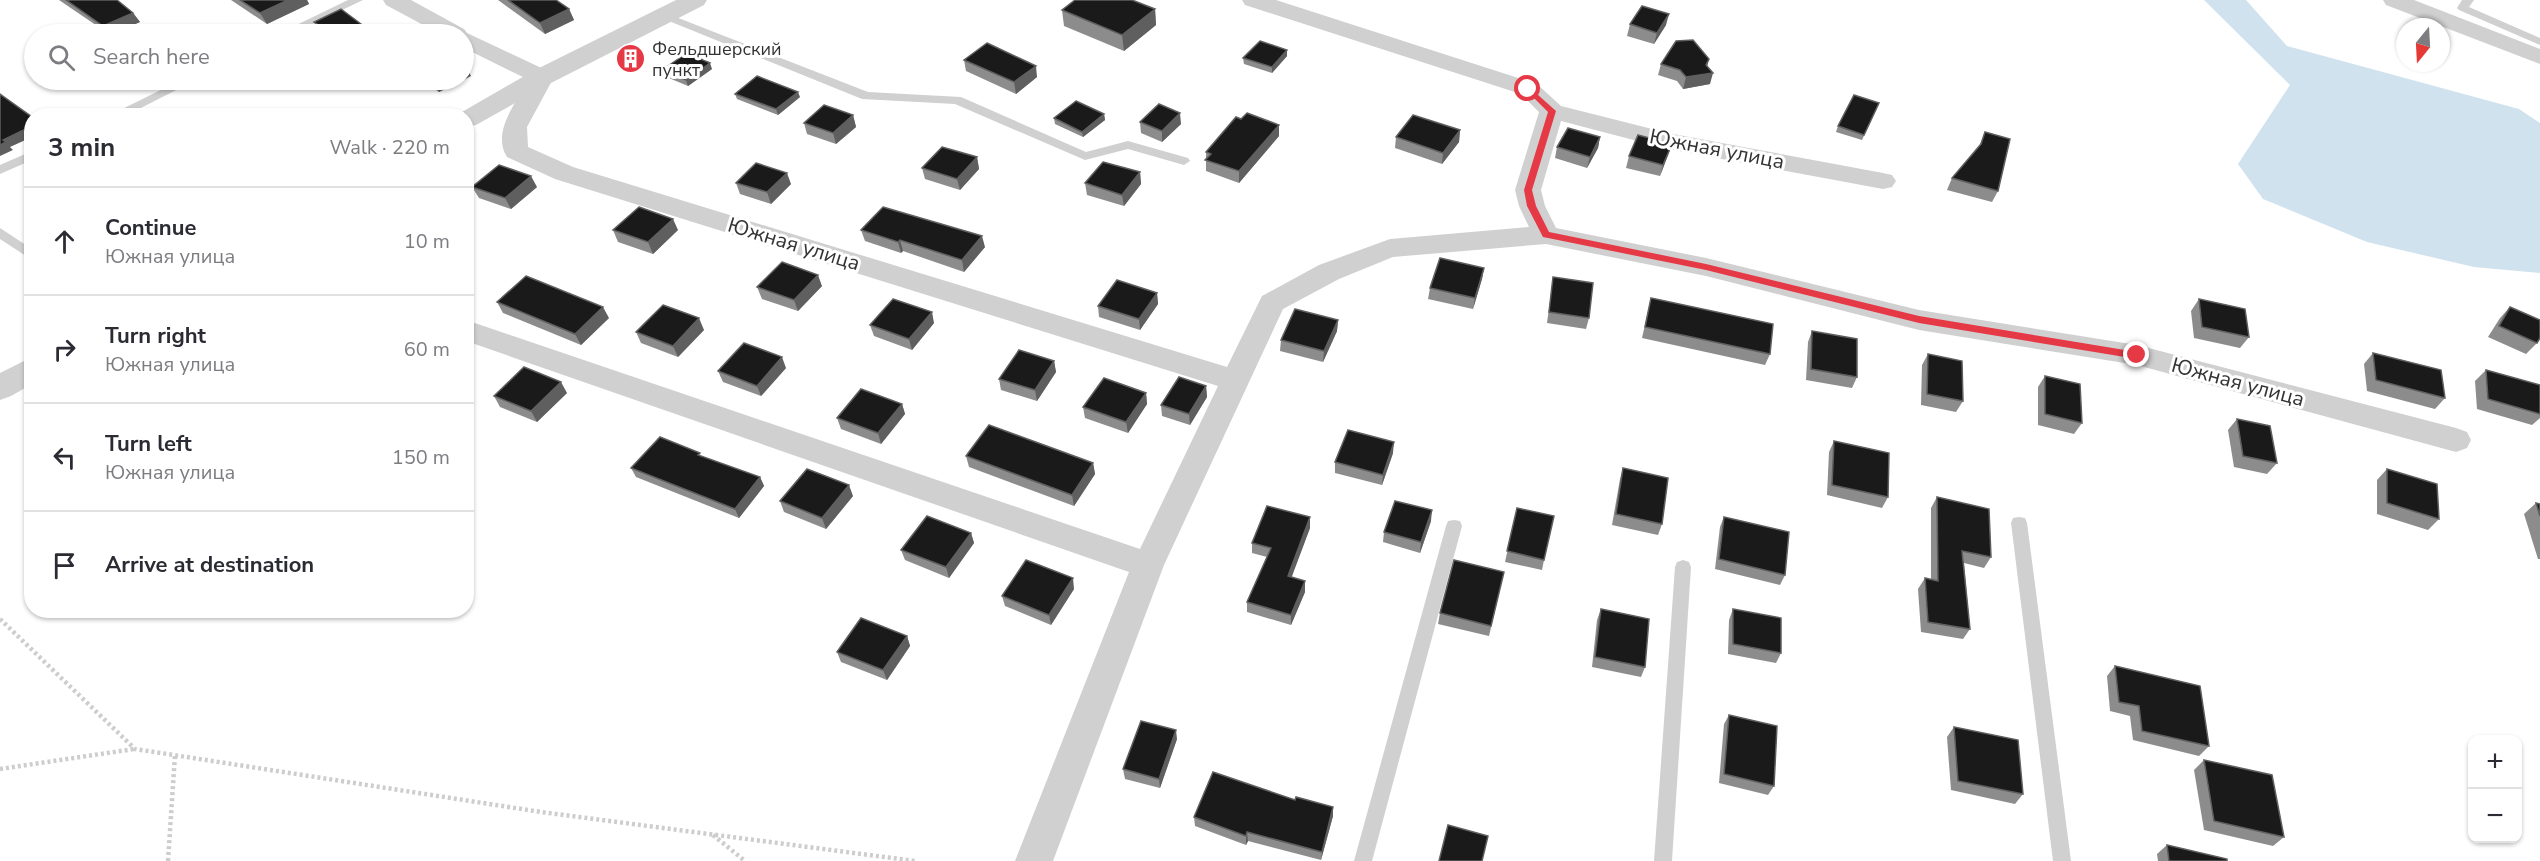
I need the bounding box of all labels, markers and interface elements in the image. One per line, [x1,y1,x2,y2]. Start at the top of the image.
north arrow [2396,18,2450,72]
search box [24,24,474,90]
place label: Фельдшерский пункт [652,37,781,82]
icon: search [45,41,78,74]
text: Search here [93,42,210,72]
building icon: Фельдшерский пункт [615,43,647,75]
route start [1514,75,1540,101]
street label: Южная улица [1647,122,1787,176]
text: 3 min [48,130,115,165]
text: Walk · 220 m [330,134,450,161]
street label: Южная улица [725,211,863,277]
text: Continue [105,213,196,243]
icon: ahead [48,225,81,258]
text: 10 m [404,228,450,255]
text: Южная улица [105,243,235,270]
text: Turn right [105,321,206,351]
icon: right [48,333,81,366]
text: 60 m [404,336,450,363]
route end [2123,341,2149,367]
text: Южная улица [105,351,235,378]
street label: Южная улица [2168,351,2308,413]
text: Turn left [105,429,192,459]
icon: left [48,441,81,474]
text: 150 m [392,444,450,471]
text: Южная улица [105,459,235,486]
icon: arrive [48,549,81,582]
text: Arrive at destination [105,550,314,580]
map controls [2468,735,2522,843]
button: + [2468,735,2522,789]
button: − [2468,789,2522,843]

